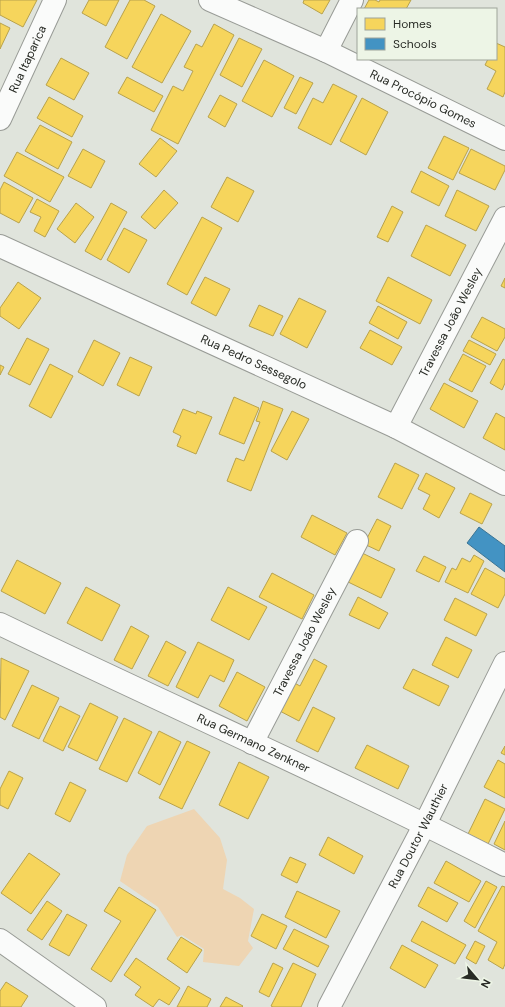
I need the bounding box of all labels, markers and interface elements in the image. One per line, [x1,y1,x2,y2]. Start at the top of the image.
legend [357,8,497,60]
text: Homes [393,16,432,32]
street label: Rua Itaparica [5,23,50,95]
text: Schools [393,36,437,52]
street label: Rua Procópio Gomes [367,66,479,132]
street label: Travessa João Wesley [415,265,486,380]
street label: Rua Pedro Sessegolo [198,331,310,393]
street label: Travessa João Wesley [270,584,340,699]
street label: Rua Germano Zenkner [194,710,313,777]
street label: Rua Doutor Wauthier [385,780,452,891]
north arrow [457,959,497,999]
text: N [478,977,494,991]

